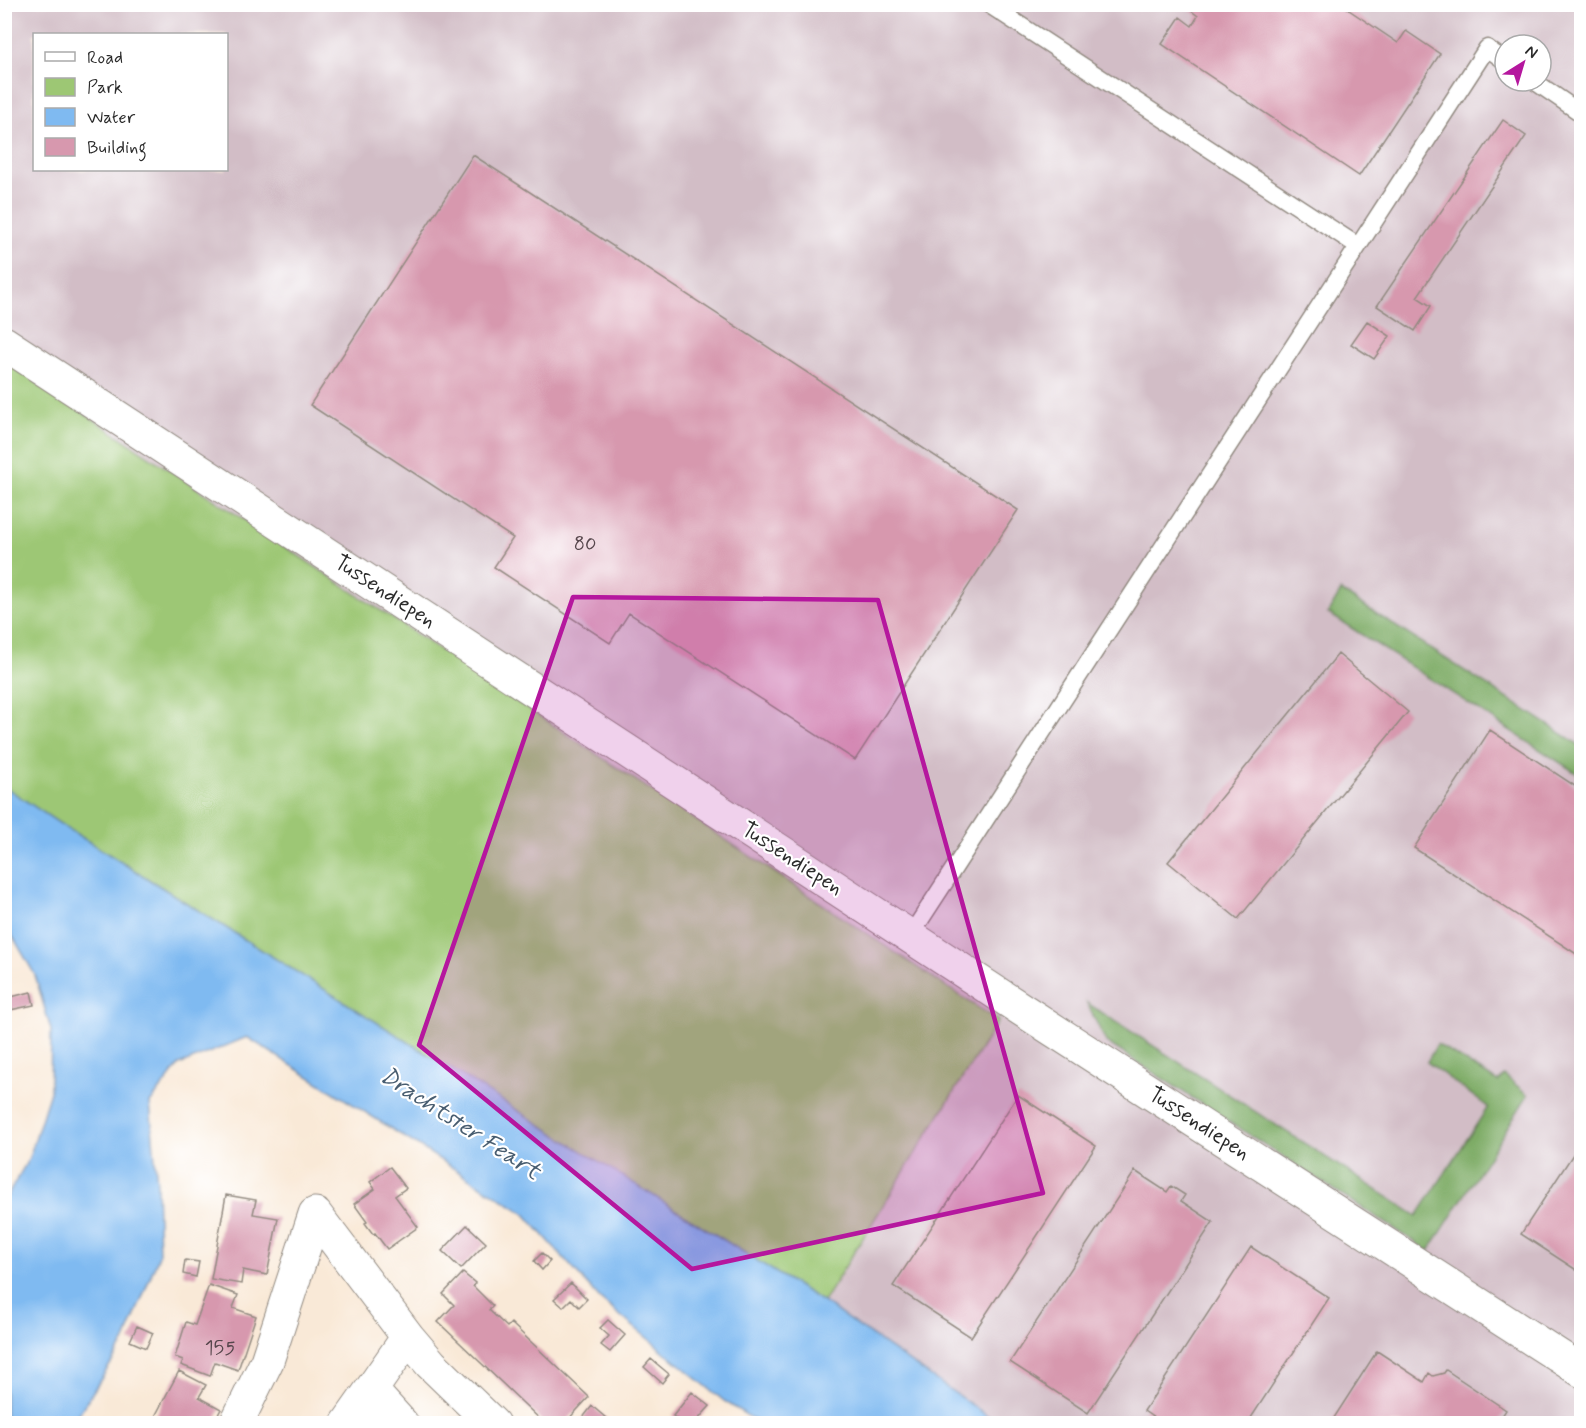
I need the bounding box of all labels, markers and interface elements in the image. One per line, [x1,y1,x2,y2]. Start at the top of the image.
legend [33,33,228,171]
north arrow [1493,33,1553,93]
text: N [1521,41,1542,64]
text: Road [87,46,123,70]
text: Park [87,76,123,100]
text: Water [87,106,136,130]
text: Building [87,136,147,162]
house number: 80 [574,531,596,558]
street label: Tussendiepen [329,549,441,635]
street label: Tussendiepen [736,816,848,902]
water label: Drachtster Feart [374,1060,548,1189]
street label: Tussendiepen [1143,1081,1255,1167]
house number: 155 [205,1335,235,1362]

